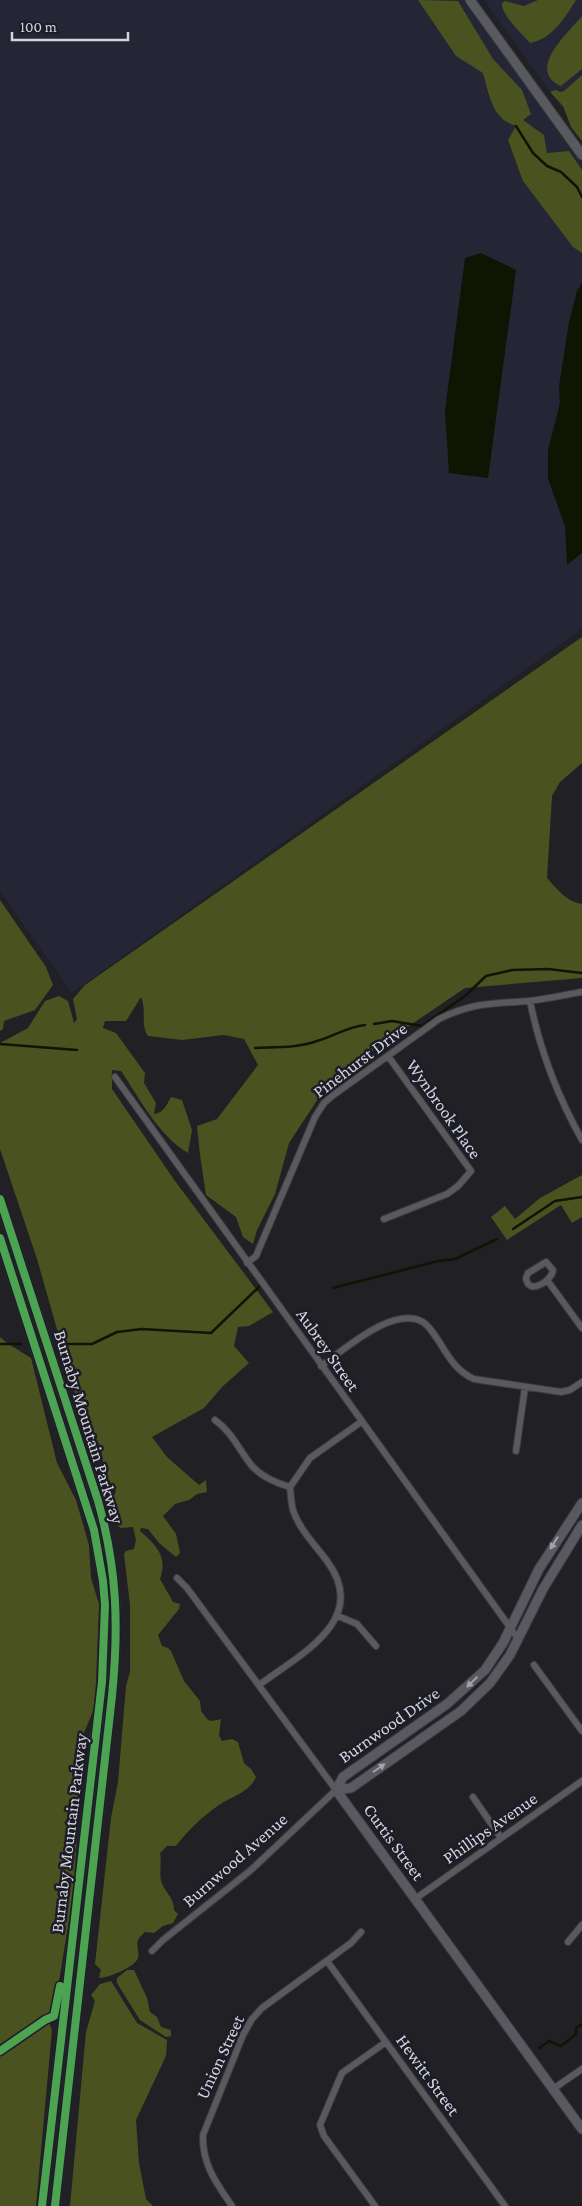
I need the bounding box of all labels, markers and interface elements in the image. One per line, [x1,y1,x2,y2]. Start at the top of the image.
scale bar [12,10,129,42]
text: 100 m [20,19,57,35]
street label: Pinehurst Drive [309,1018,411,1102]
street label: Wynbrook Place [402,1055,486,1163]
street label: Aubrey Street [292,1305,364,1396]
street label: Burnaby Mountain Parkway [50,1328,128,1527]
one-way arrow [550,1537,559,1550]
one-way arrow [467,1676,479,1688]
street label: Burnwood Drive [335,1683,443,1767]
street label: Burnaby Mountain Parkway [47,1731,91,1934]
one-way arrow [372,1763,385,1773]
street label: Phillips Avenue [439,1788,541,1868]
street label: Curtis Street [360,1800,429,1885]
street label: Burnwood Avenue [179,1809,292,1911]
street label: Union Street [192,2011,249,2102]
street label: Hewitt Street [392,2031,465,2120]

